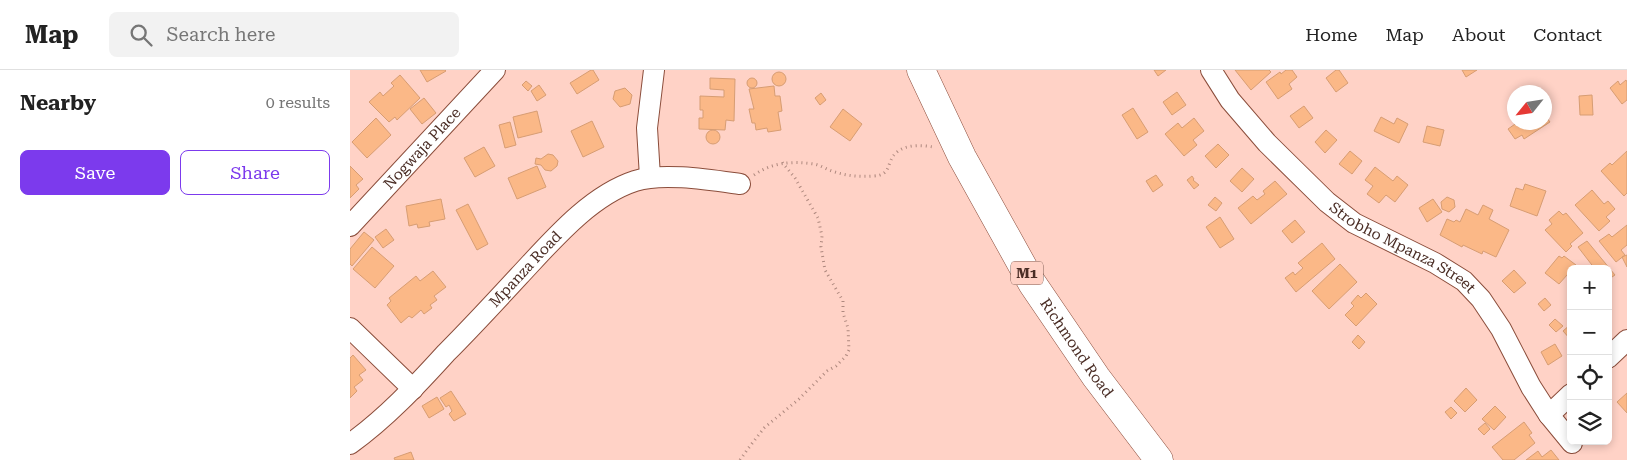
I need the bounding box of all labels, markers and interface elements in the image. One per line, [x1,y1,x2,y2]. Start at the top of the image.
search box [109,12,459,57]
text: Map [25,21,79,49]
icon: search [127,21,155,49]
text: Search here [167,23,275,46]
text: Home [1305,24,1357,45]
text: Map [1385,24,1424,45]
text: About [1452,24,1505,45]
text: Contact [1533,24,1602,45]
north arrow [1507,85,1552,130]
text: Nearby [20,91,96,115]
text: 0 results [266,93,330,112]
street label: Nogwaja Place [380,104,465,193]
button: Save [20,150,170,195]
button: Share [180,150,330,195]
street label: Strobho Mpanza Street [1326,198,1480,297]
street label: Mpanza Road [486,227,566,311]
road number: M1 [1011,262,1043,284]
map controls [1567,265,1612,445]
button: + [1567,265,1612,310]
street label: Richmond Road [1036,295,1117,401]
button: − [1567,310,1612,355]
button: locate [1567,355,1612,400]
button: layers [1567,400,1612,445]

